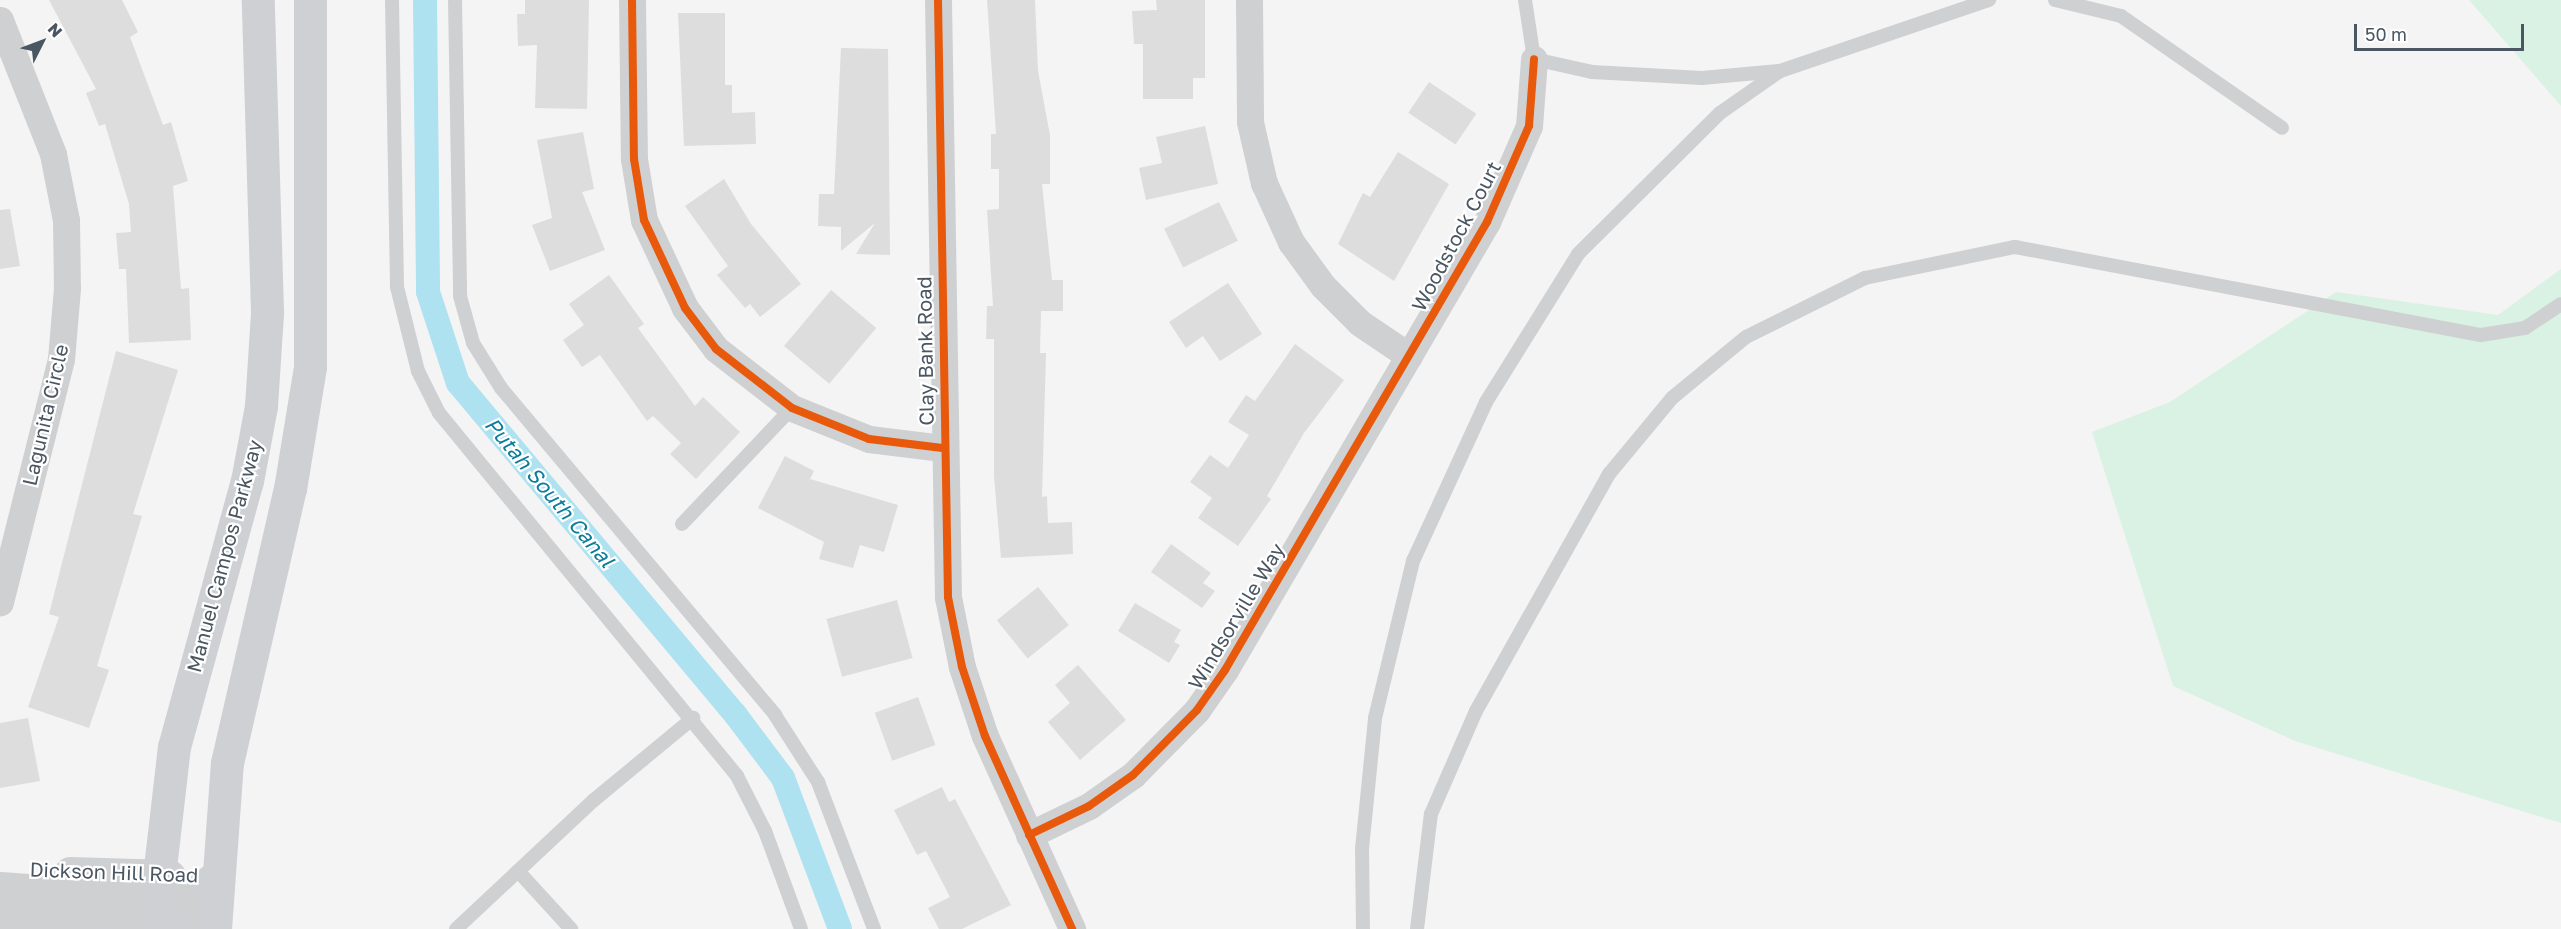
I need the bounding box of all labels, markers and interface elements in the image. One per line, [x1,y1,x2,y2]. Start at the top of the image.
north arrow [12,12,72,72]
scale bar [2357,12,2526,50]
text: N [44,19,67,41]
text: 50 m [2365,23,2407,45]
street label: Woodstock Court [1406,157,1506,315]
street label: Clay Bank Road [912,276,938,426]
street label: Lagunita Circle [17,342,73,488]
water label: Putah South Canal [480,412,620,572]
street label: Manuel Campos Parkway [181,437,267,675]
street label: Windsorville Way [1183,538,1289,694]
street label: Dickson Hill Road [29,857,199,887]

